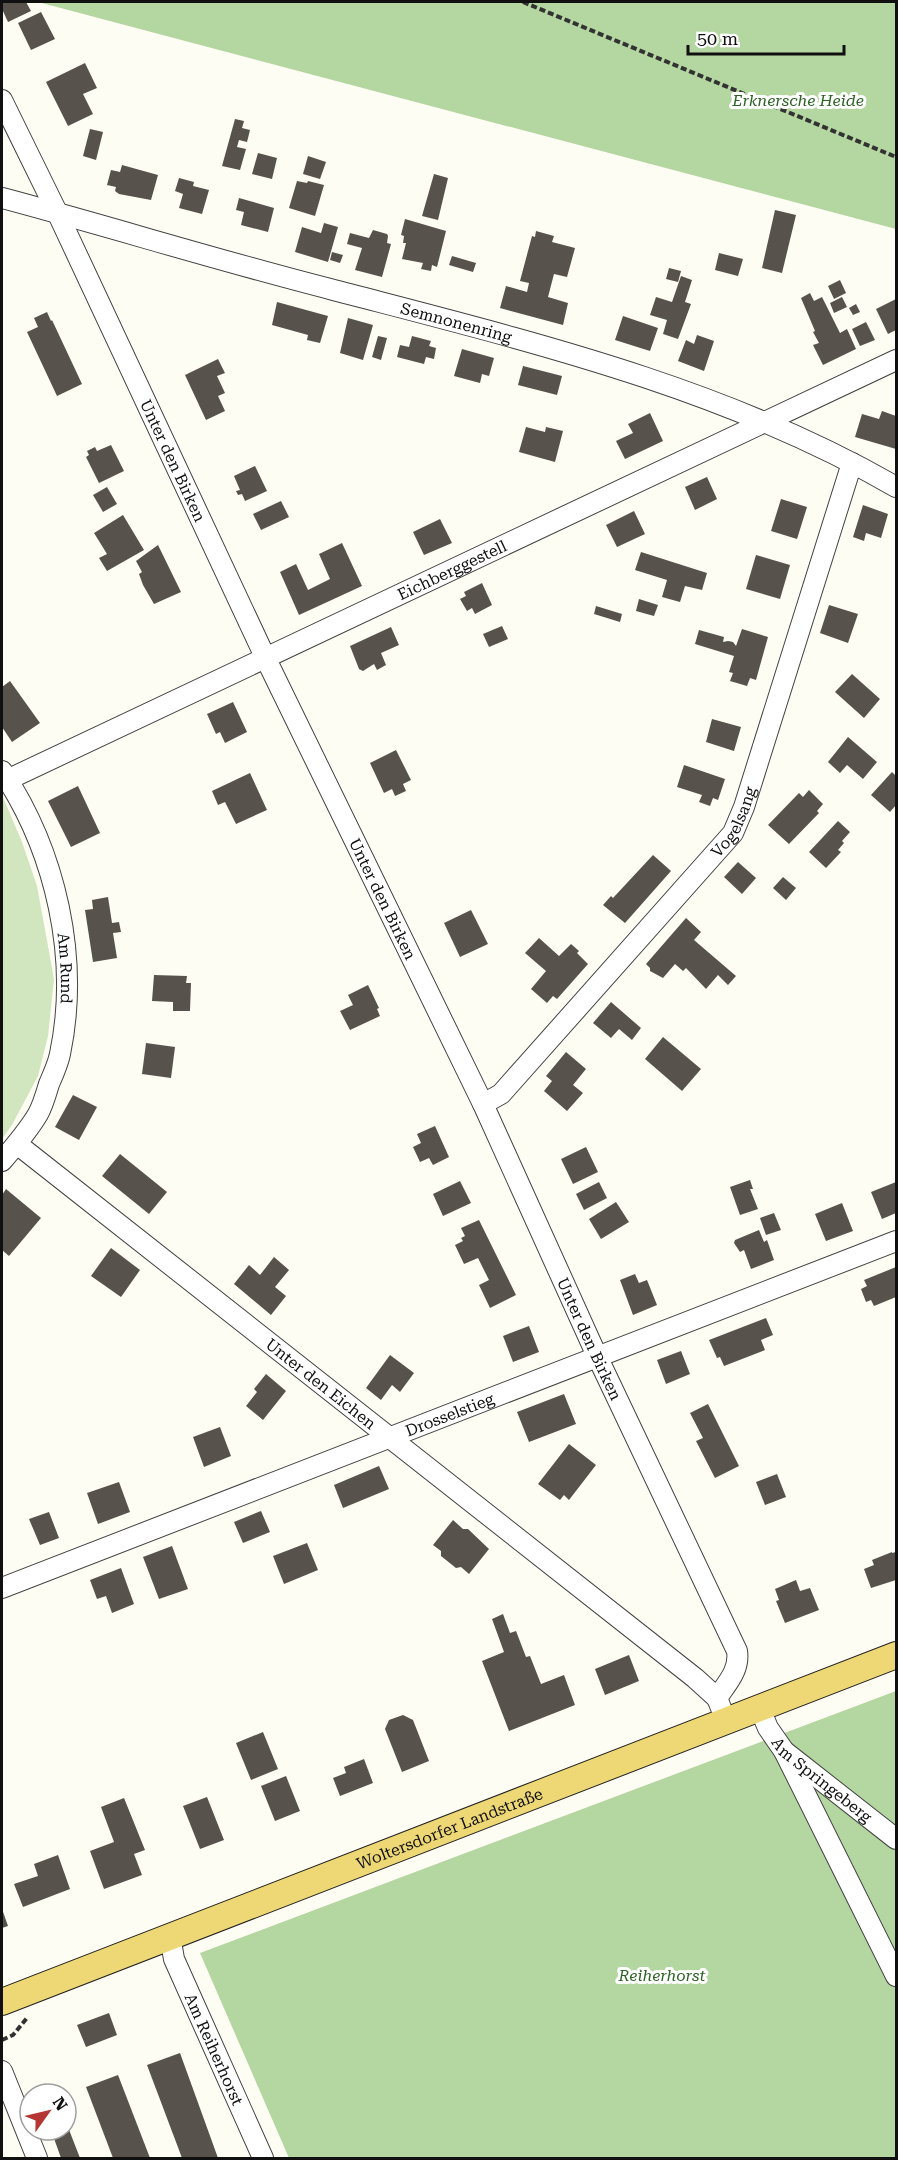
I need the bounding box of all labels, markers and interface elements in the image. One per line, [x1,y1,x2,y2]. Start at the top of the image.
scale bar [688,18,844,56]
text: 50 m [697,28,738,49]
park label: Erknersche Heide [731,91,864,110]
street label: Semnonenring [399,299,515,347]
street label: Unter den Birken [136,396,209,525]
street label: Eichberggestell [394,536,510,604]
street label: Vogelsang [707,783,760,861]
street label: Unter den Birken [345,835,420,963]
street label: Am Rund [53,932,76,1004]
street label: Unter den Birken [553,1275,625,1403]
street label: Unter den Eichen [262,1335,380,1433]
street label: Drosselstieg [403,1389,498,1441]
street label: Am Springeberg [767,1734,876,1827]
street label: Woltersdorfer Landstraße [354,1784,546,1873]
park label: Reiherhorst [617,1966,706,1985]
street label: Am Reiherhorst [181,1990,247,2108]
north arrow [18,2082,78,2142]
text: N [49,2093,71,2114]

